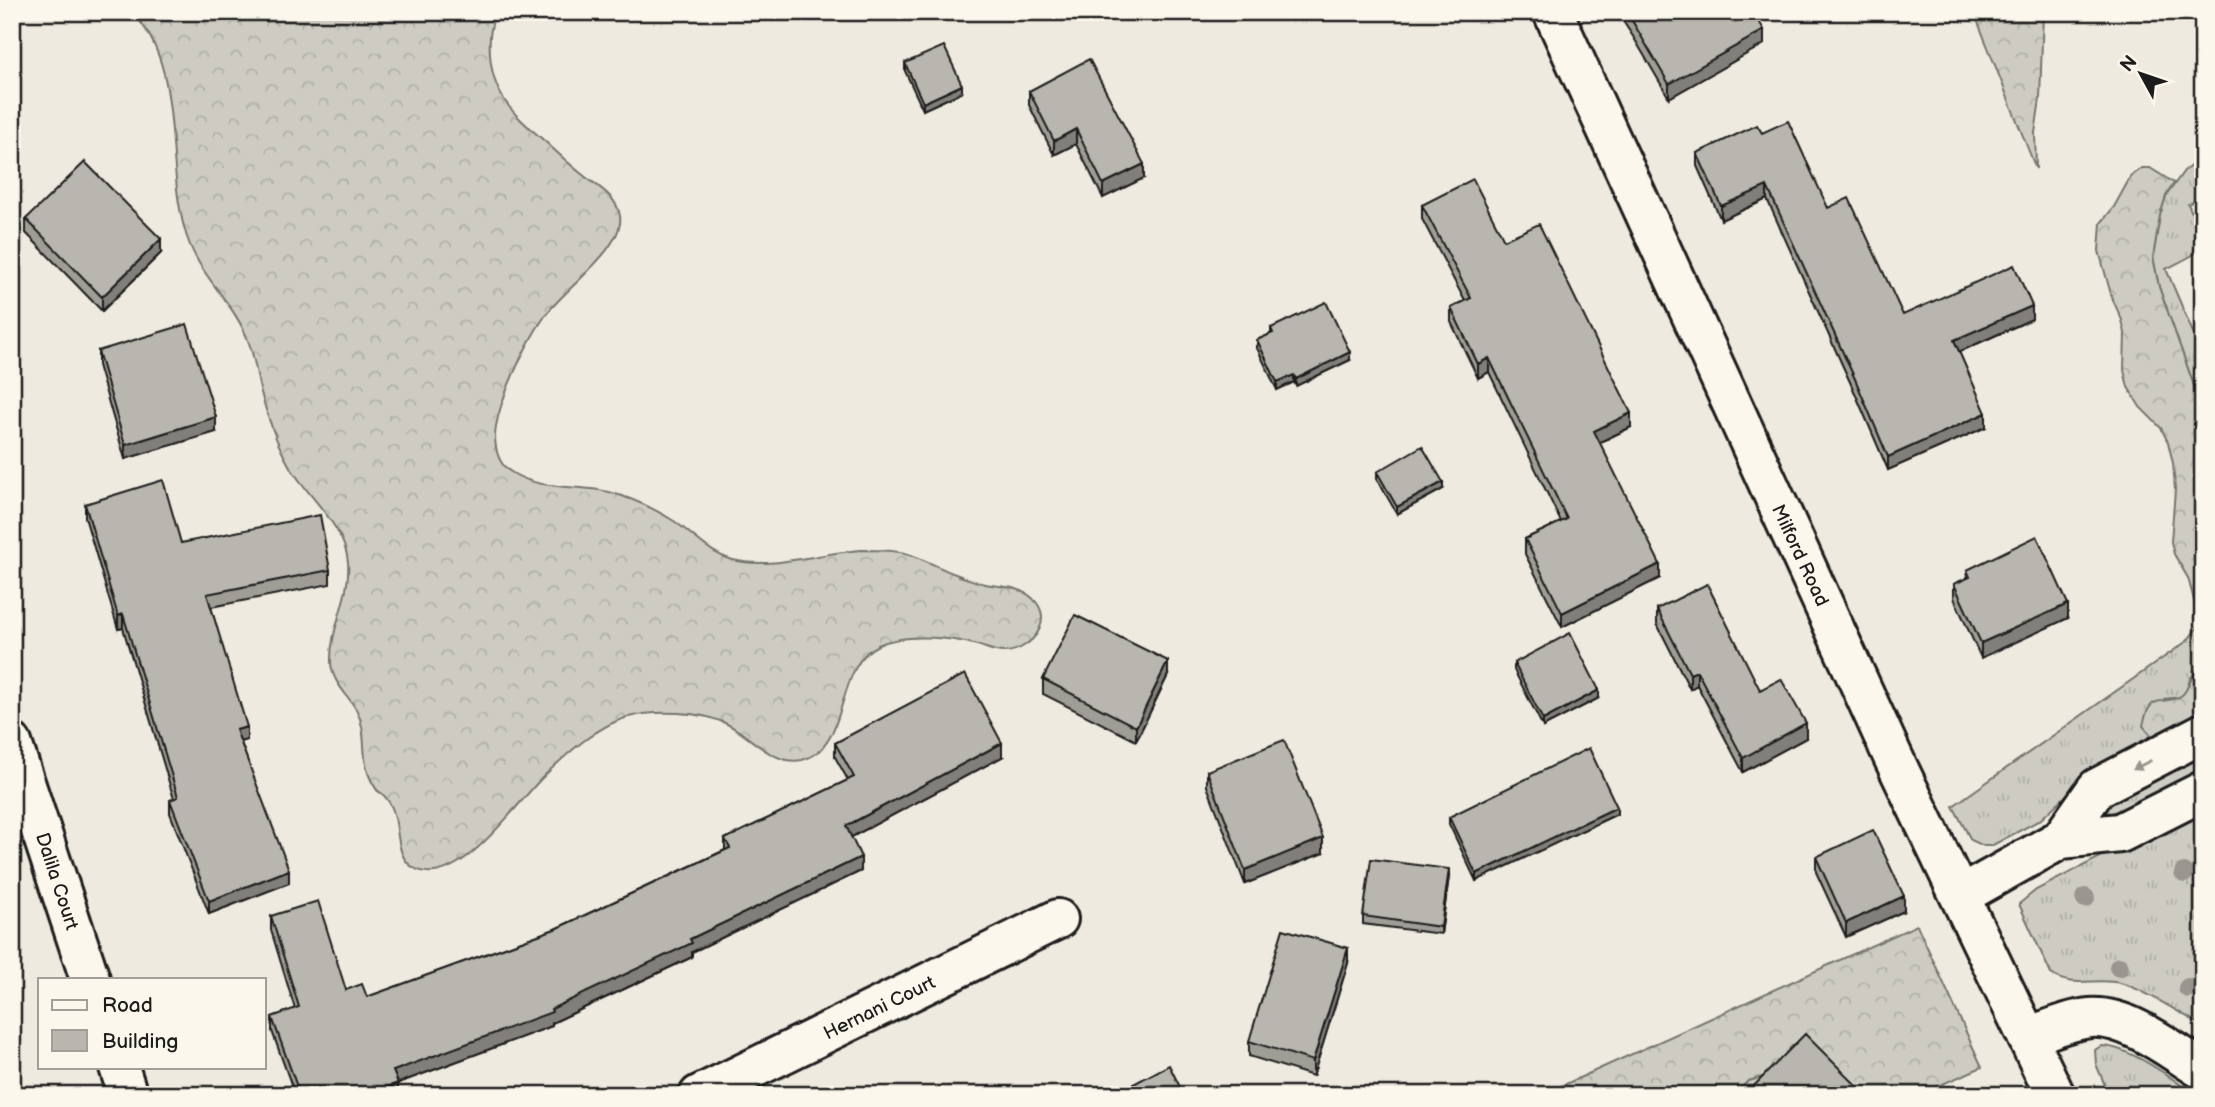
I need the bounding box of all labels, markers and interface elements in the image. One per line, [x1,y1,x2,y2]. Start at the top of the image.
north arrow [2106,38,2176,108]
text: N [2116,51,2143,77]
street label: Milford Road [1766,501,1833,610]
one-way arrow [2132,759,2152,770]
street label: Dalila Court [30,830,83,933]
street label: Hernani Court [820,971,939,1045]
legend [38,978,266,1068]
text: Road [102,993,153,1018]
text: Building [102,1029,178,1054]

